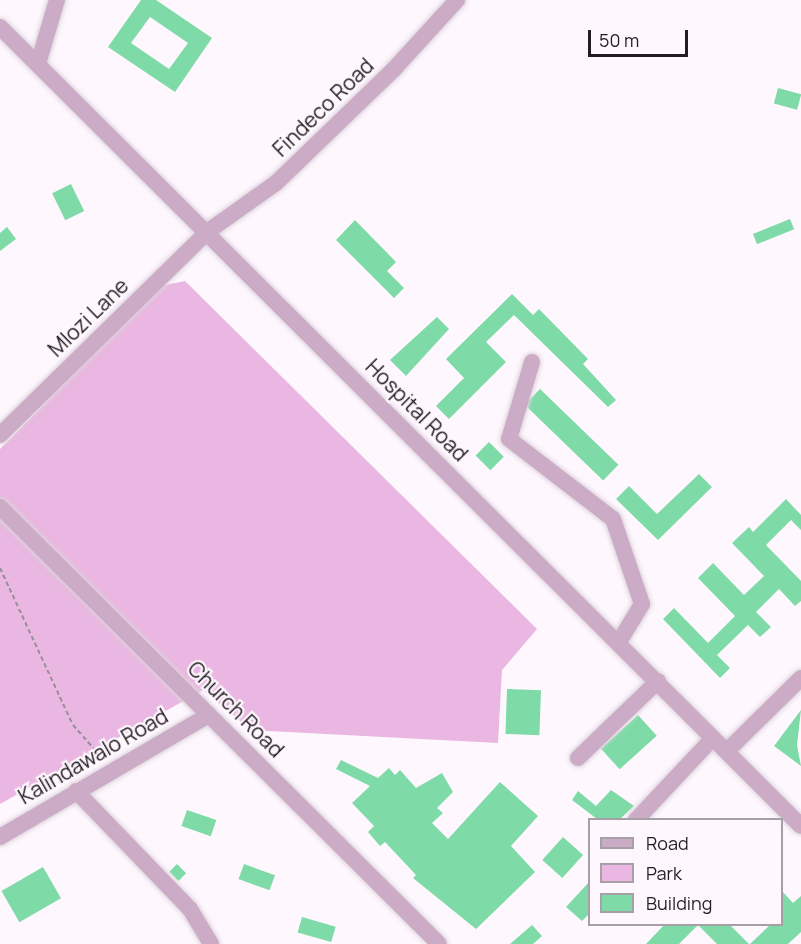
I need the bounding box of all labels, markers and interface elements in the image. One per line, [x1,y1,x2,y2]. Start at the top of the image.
scale bar [591,18,692,56]
text: 50 m [599,28,639,52]
street label: Findeco Road [267,53,379,161]
street label: Mlozi Lane [43,273,133,361]
street label: Hospital Road [361,354,473,466]
street label: Church Road [183,656,289,762]
street label: Kalindawalo Road [14,703,172,809]
legend [588,818,783,926]
text: Road [646,831,689,855]
text: Park [646,861,682,885]
text: Building [646,891,712,915]

